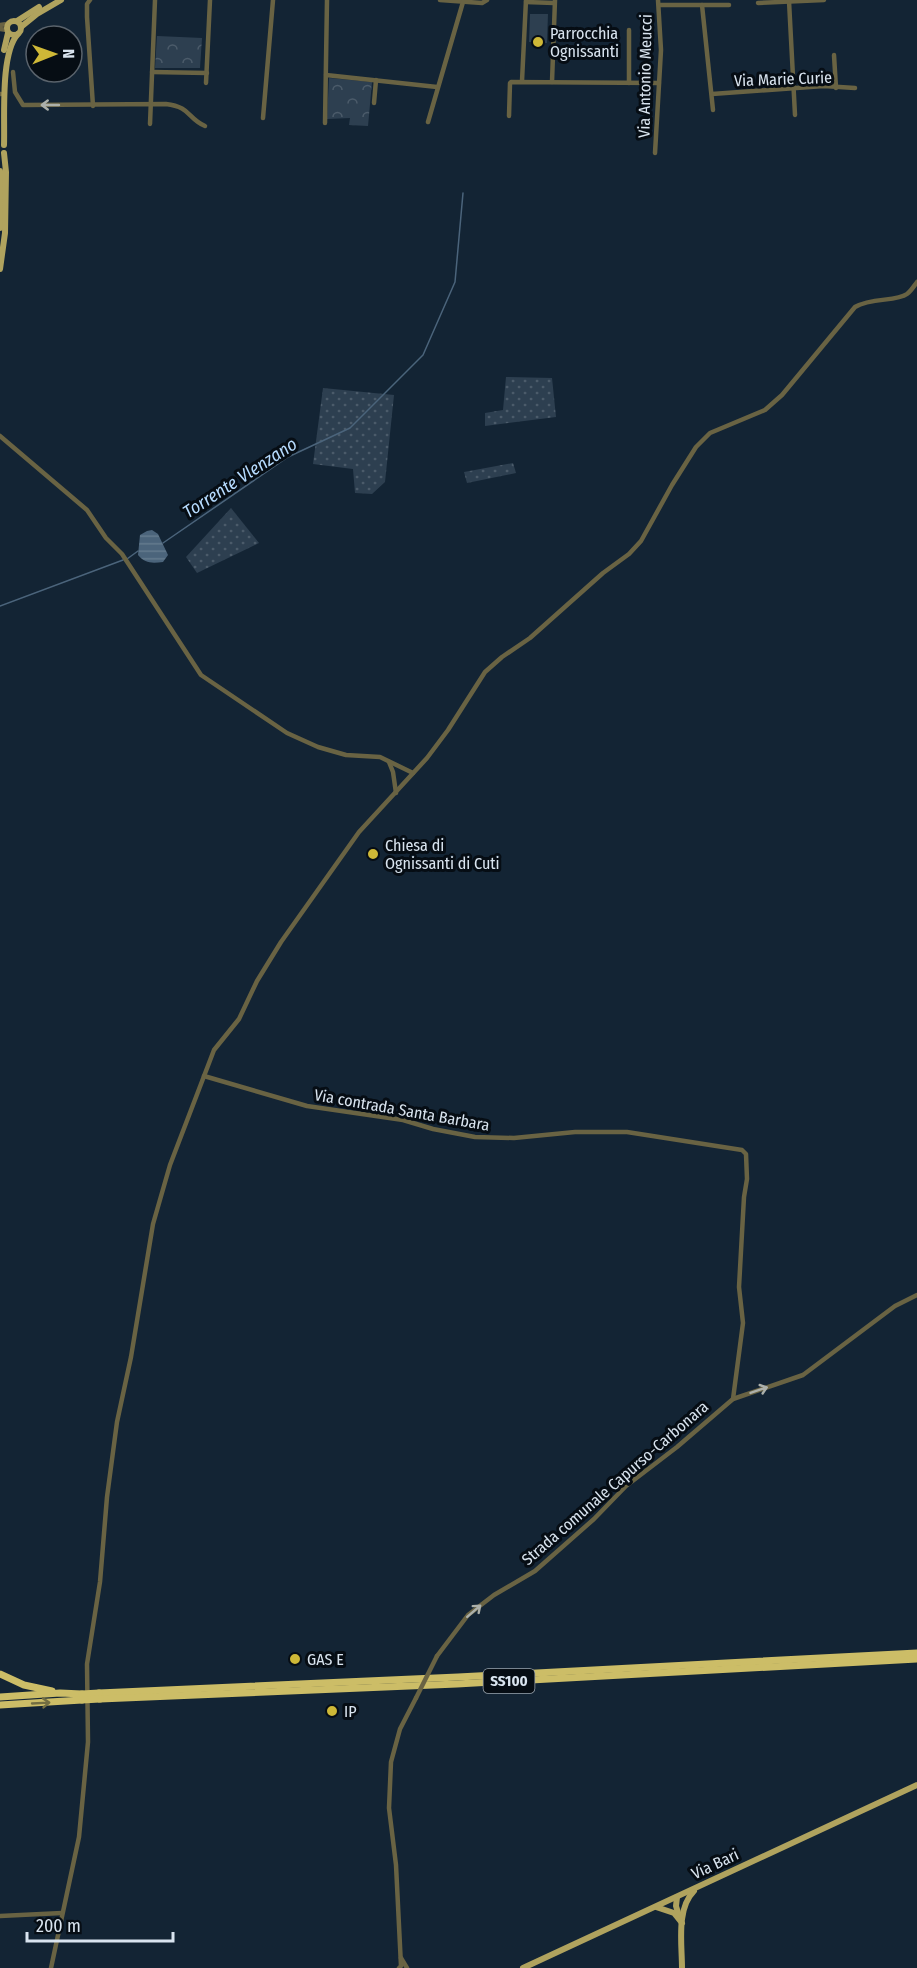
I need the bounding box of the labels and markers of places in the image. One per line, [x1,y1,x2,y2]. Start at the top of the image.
place label: Parrocchia Ognissanti [550,24,619,61]
marker: Parrocchia Ognissanti [531,35,545,49]
place label: Chiesa di Ognissanti di Cuti [385,836,500,873]
marker: Chiesa di Ognissanti di Cuti [366,847,380,861]
place label: GAS E [307,1650,344,1669]
marker: GAS E [288,1652,302,1666]
place label: IP [344,1702,357,1721]
marker: IP [325,1704,339,1718]

